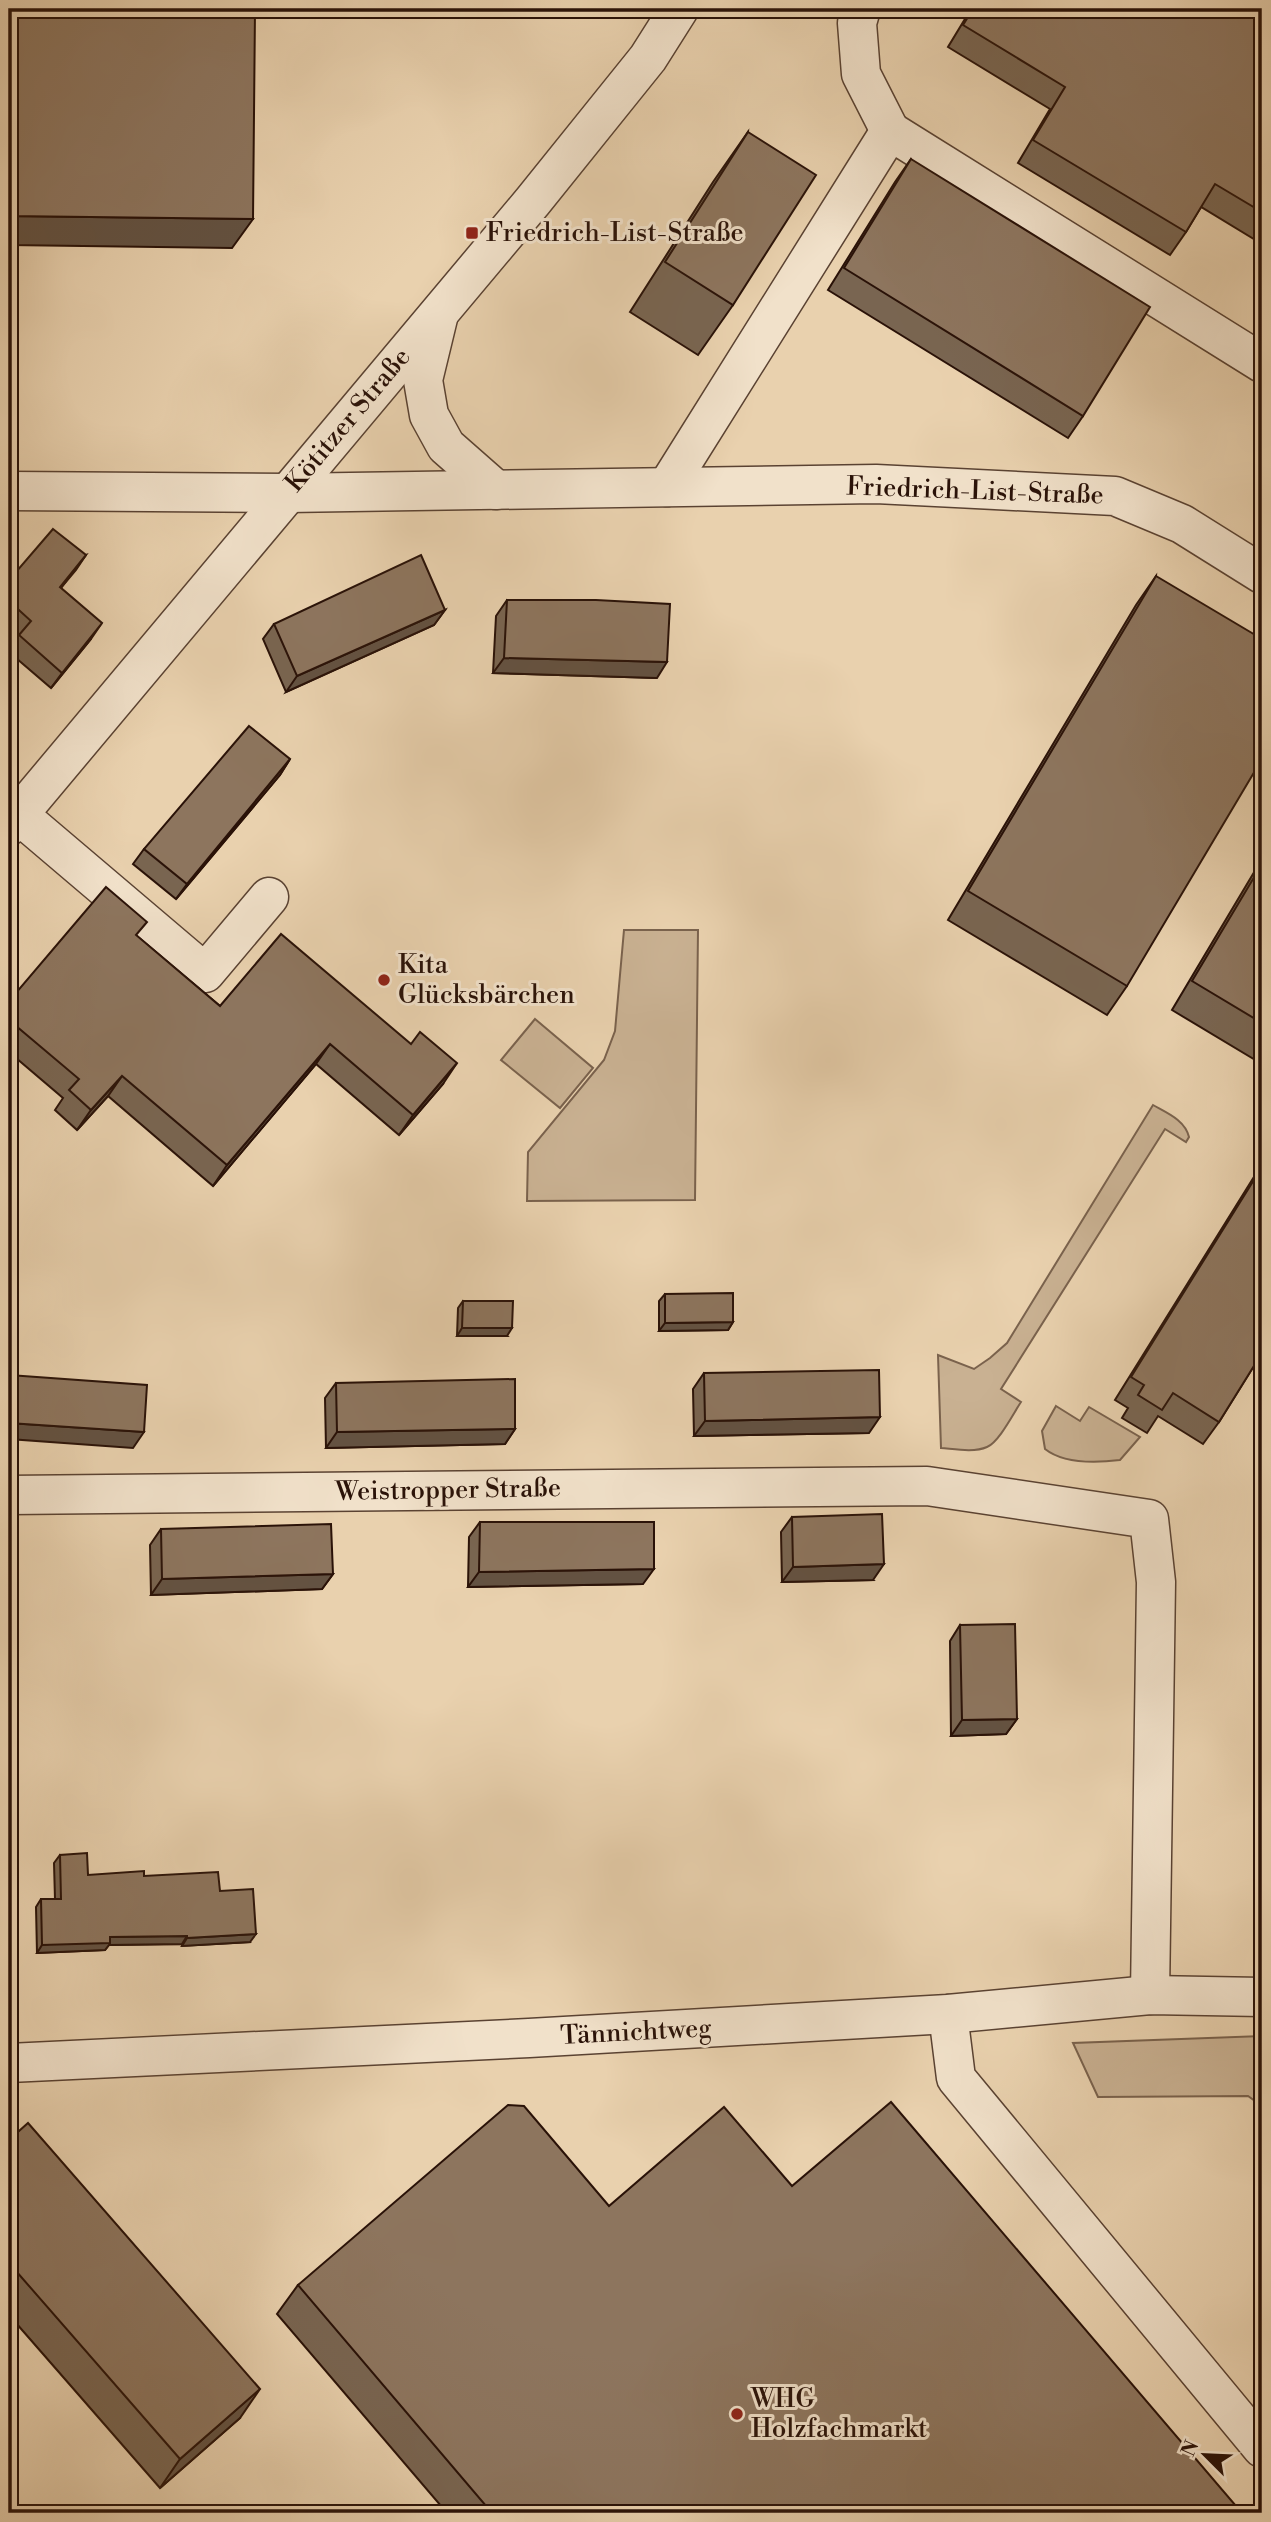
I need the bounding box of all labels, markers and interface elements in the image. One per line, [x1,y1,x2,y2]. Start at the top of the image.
place label: Friedrich-List-Straße [486,217,744,249]
marker: Friedrich-List-Straße [464,225,480,241]
street label: Kötitzer Straße [278,341,418,499]
street label: Friedrich-List-Straße [846,471,1104,511]
place label: Kita Glücksbärchen [398,949,575,1011]
marker: Kita Glücksbärchen [376,972,392,988]
street label: Weistropper Straße [334,1472,561,1508]
street label: Tännichtweg [560,2012,713,2052]
place label: WHG Holzfachmarkt [750,2383,927,2445]
marker: WHG Holzfachmarkt [729,2406,745,2422]
north arrow [1170,2420,1240,2490]
text: N [1176,2437,1204,2460]

